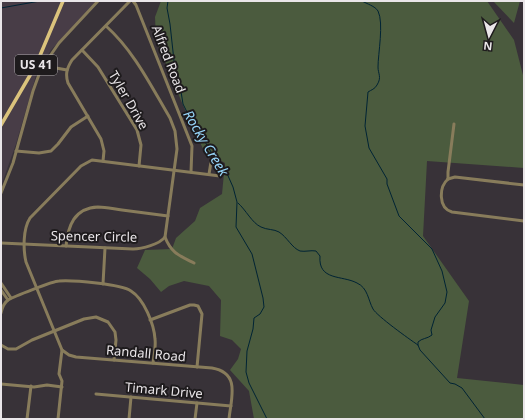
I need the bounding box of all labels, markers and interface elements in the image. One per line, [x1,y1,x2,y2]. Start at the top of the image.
north arrow [469,16,509,56]
street label: Alfred Road [148,23,190,95]
text: N [483,39,493,54]
road number: US 41 [15,55,57,75]
street label: Tyler Drive [105,67,153,133]
water label: Rocky Creek [179,106,234,180]
street label: Spencer Circle [51,226,137,246]
street label: Randall Road [105,341,187,365]
street label: Timark Drive [124,378,204,402]

